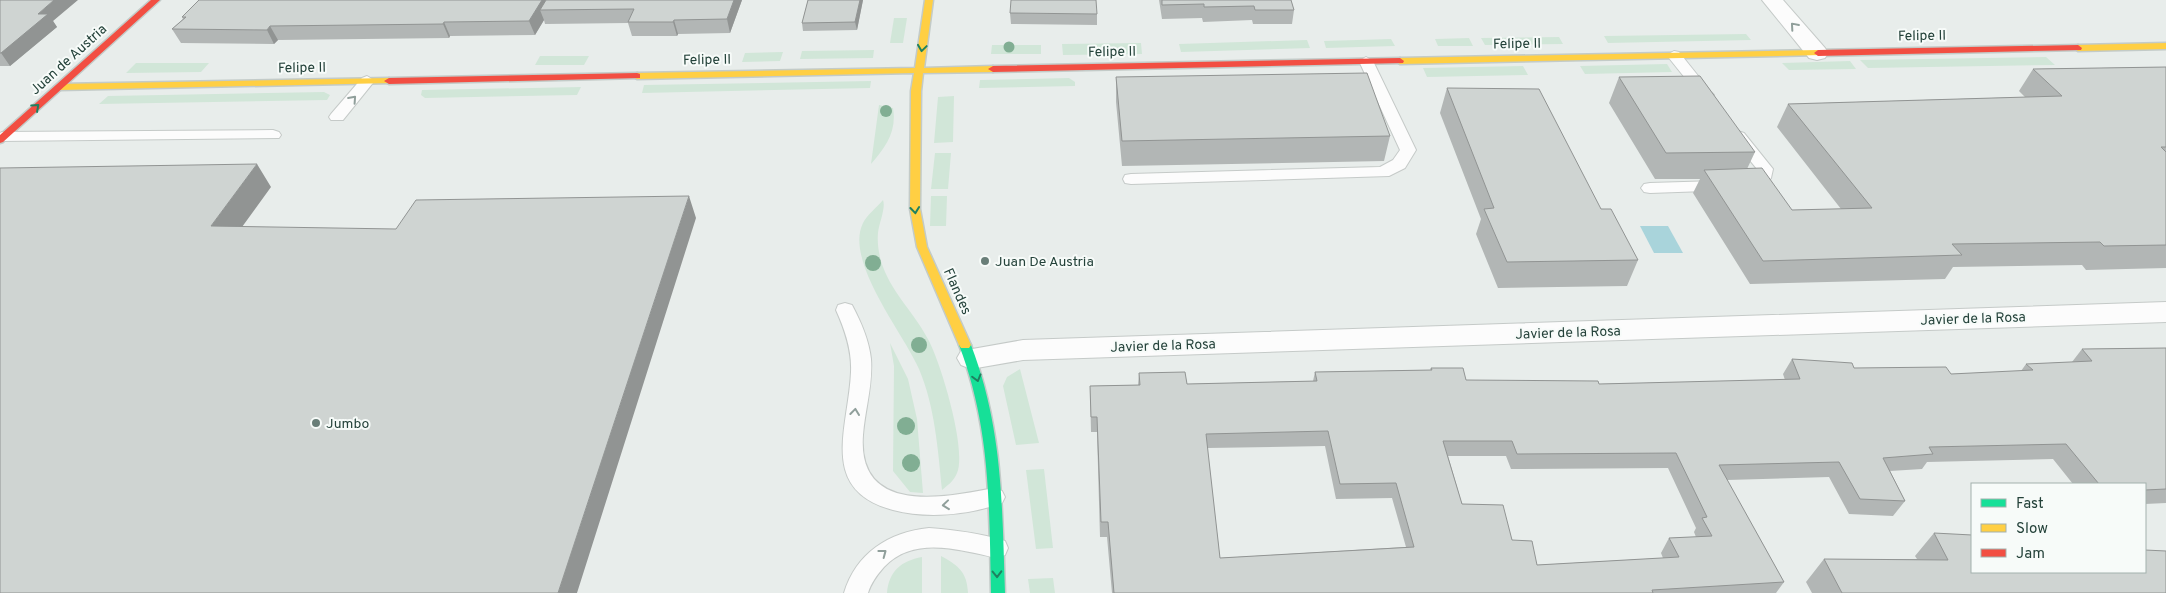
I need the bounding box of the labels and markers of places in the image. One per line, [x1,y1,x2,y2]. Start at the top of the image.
place label: Juan De Austria [995,254,1094,271]
marker: Juan De Austria [979,255,991,267]
place label: Jumbo [326,416,370,433]
marker: Jumbo [310,417,322,429]

